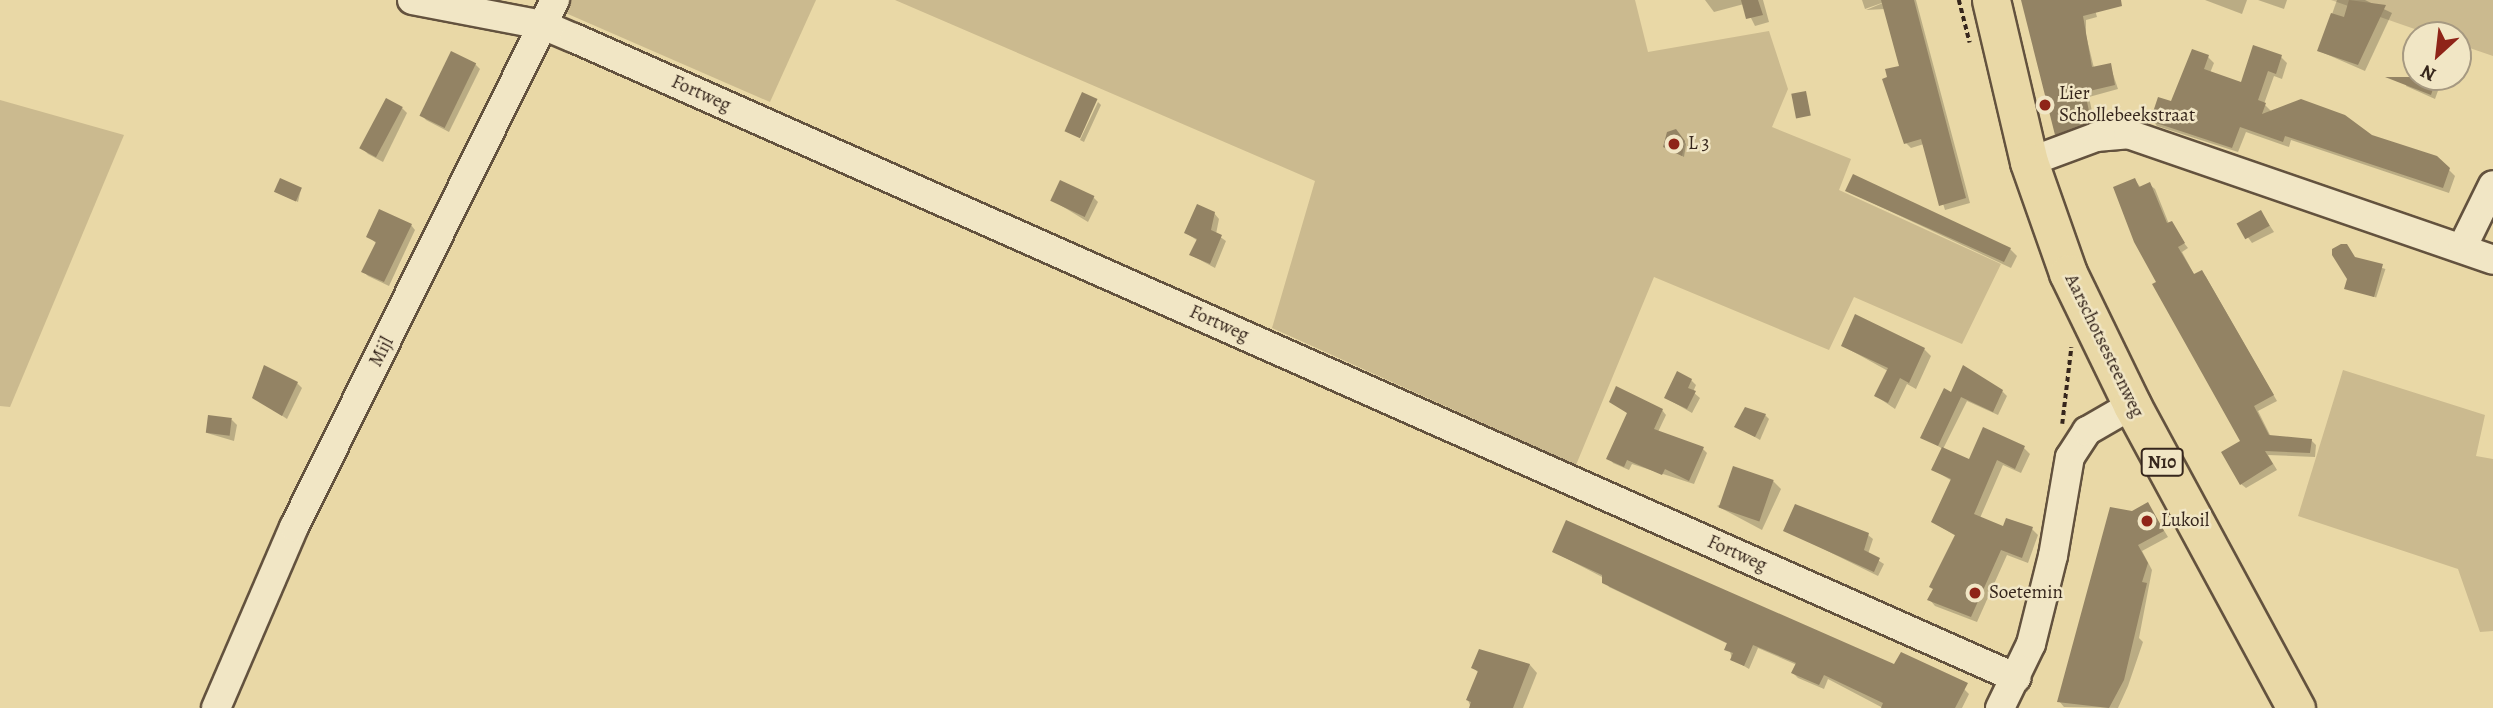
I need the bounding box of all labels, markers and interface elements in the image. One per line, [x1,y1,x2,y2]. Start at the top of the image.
north arrow [2402,21,2472,91]
text: N [2416,58,2440,88]
street label: Fortweg [668,71,734,117]
place label: Lier Schollebeekstraat [2059,83,2195,127]
marker: Lier Schollebeekstraat [2037,97,2053,113]
place label: L 3 [1688,133,1709,155]
marker: L 3 [1666,136,1682,152]
street label: Aarschotsesteenweg [2059,271,2149,421]
street label: Fortweg [1186,301,1252,347]
street label: Mijl [365,333,399,371]
road number: N10 [2139,448,2185,476]
place label: Lukoil [2161,510,2209,532]
marker: Lukoil [2139,513,2155,529]
street label: Fortweg [1704,531,1770,577]
place label: Soetemin [1989,582,2063,604]
marker: Soetemin [1967,585,1983,601]

